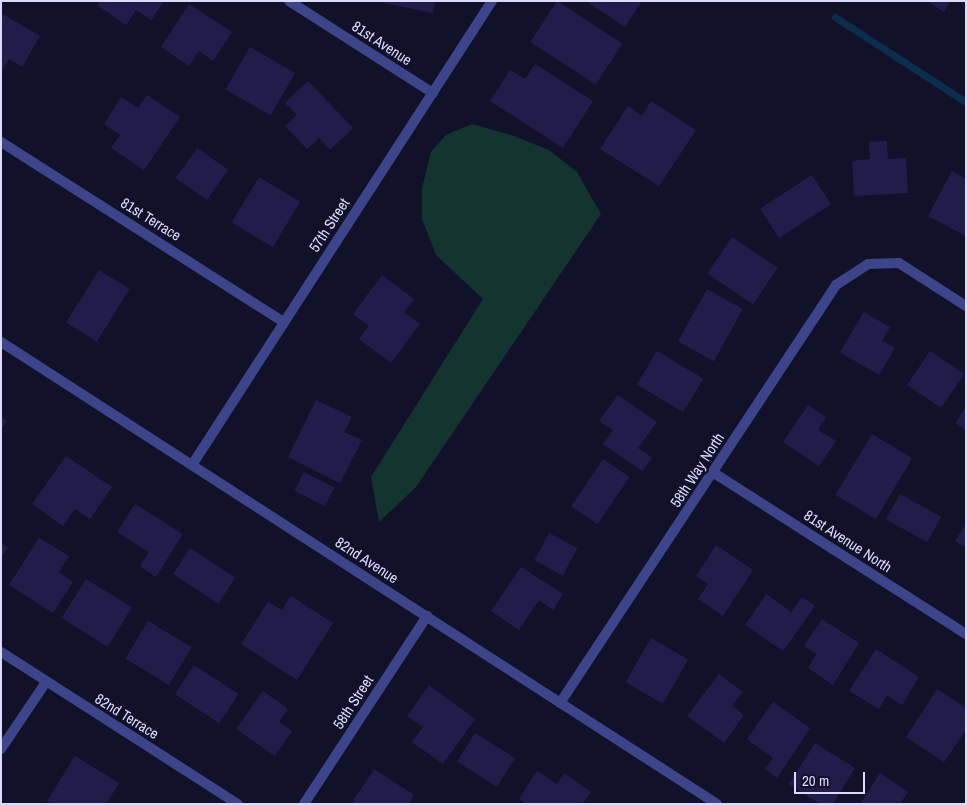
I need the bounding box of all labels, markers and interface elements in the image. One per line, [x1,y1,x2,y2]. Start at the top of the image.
street label: 81st Avenue [349,17,415,69]
street label: 81st Terrace [118,193,184,245]
street label: 57th Street [305,195,353,255]
street label: 58th Way North [666,429,728,511]
street label: 81st Avenue North [800,506,896,576]
street label: 82nd Avenue [332,533,402,587]
street label: 58th Street [329,672,377,732]
street label: 82nd Terrace [92,689,162,743]
scale bar [797,762,868,794]
text: 20 m [802,770,829,791]

